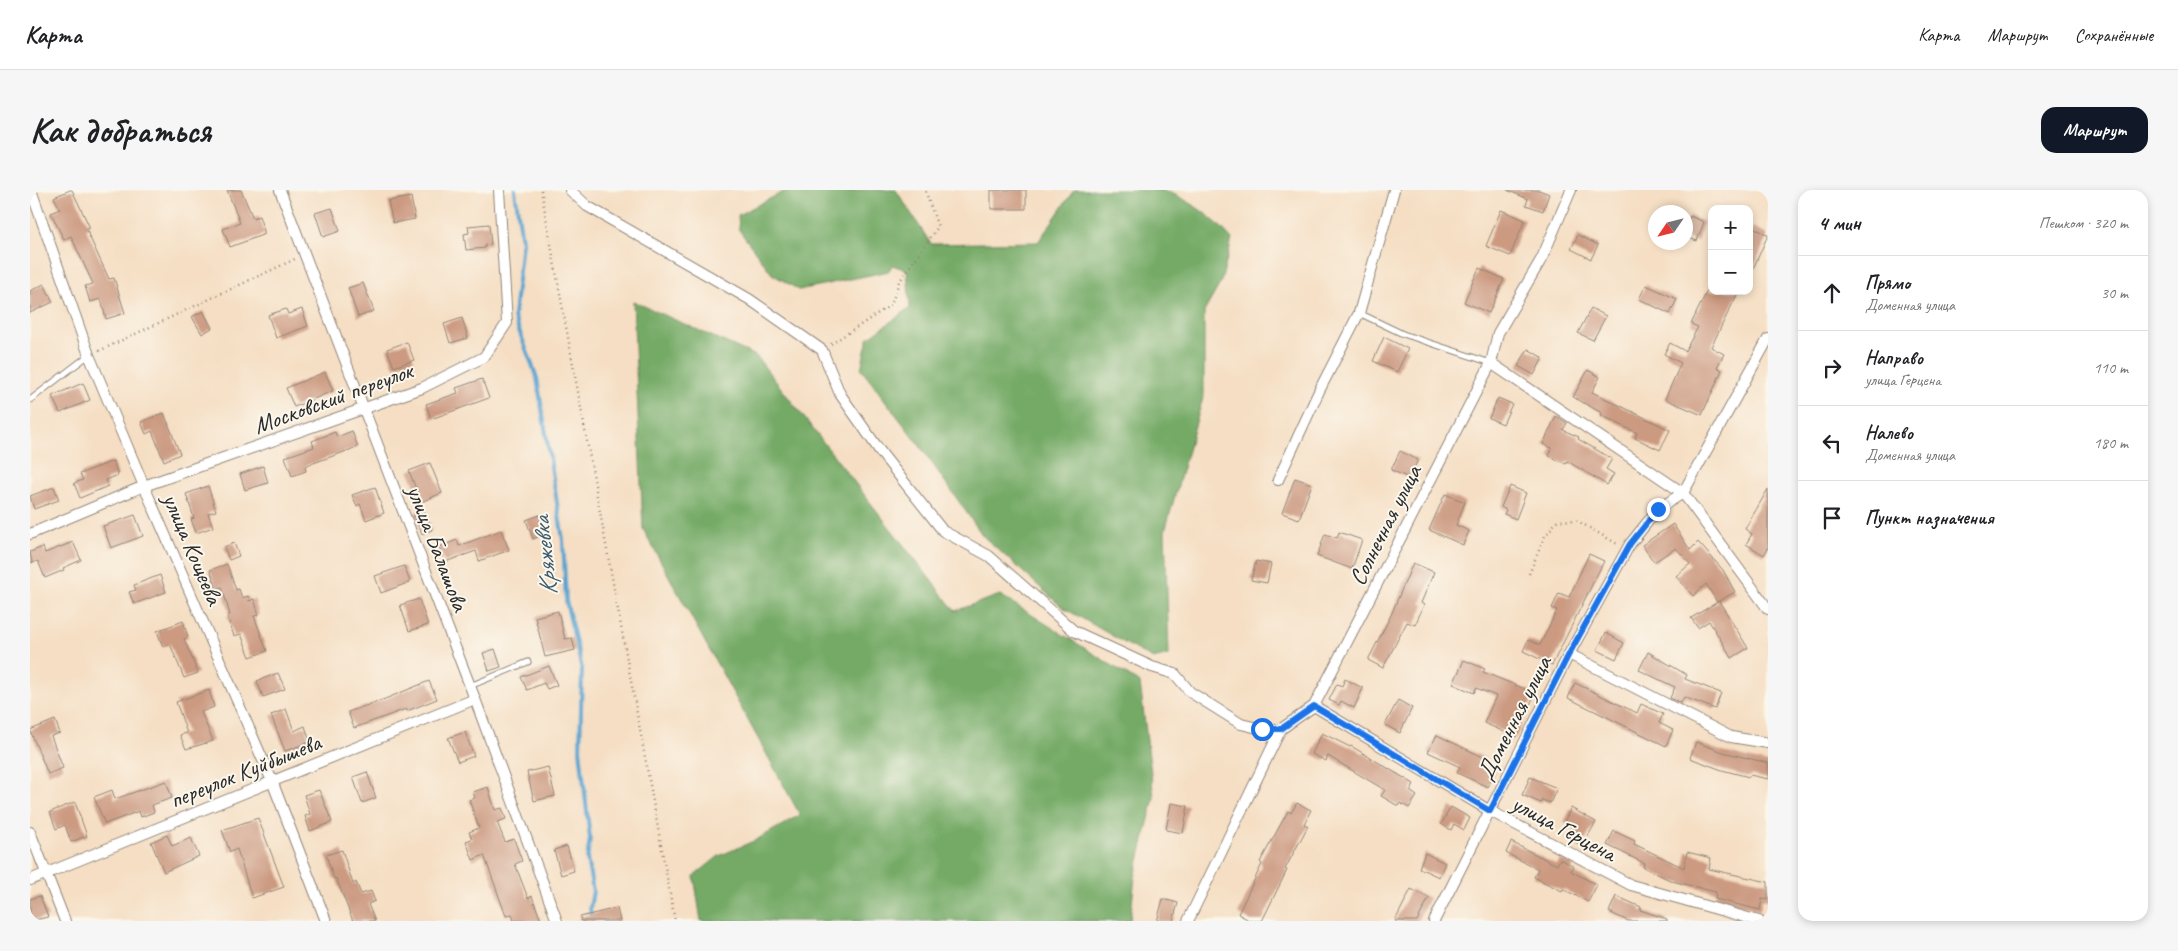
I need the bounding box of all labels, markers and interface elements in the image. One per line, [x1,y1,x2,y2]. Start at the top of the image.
text: Карта [25,20,82,50]
text: Карта [1918,24,1959,46]
text: Маршрут [1987,24,2047,46]
text: Сохранённые [2075,24,2153,46]
button: Маршрут [2041,107,2148,153]
text: Как добраться [30,108,211,153]
north arrow [1648,205,1693,250]
map controls [1708,205,1753,295]
button: + [1708,205,1753,250]
text: 4 мин [1818,210,1861,236]
text: Пешком · 320 m [2039,213,2128,233]
button: − [1708,250,1753,295]
text: Прямо [1865,271,1910,295]
icon: ahead [1818,279,1846,307]
text: 30 m [2101,283,2128,303]
text: Доменная улица [1865,295,1955,315]
text: Направо [1865,346,1923,370]
icon: right [1818,354,1846,382]
street label: Московский переулок [249,355,419,441]
text: 110 m [2094,358,2128,378]
text: улица Герцена [1865,370,1941,390]
text: Налево [1865,421,1913,445]
icon: left [1818,429,1846,457]
text: 180 m [2094,433,2128,453]
text: Доменная улица [1865,445,1955,465]
street label: Солнечная улица [1342,459,1429,590]
street label: улица Балашова [400,479,476,617]
street label: улица Кощеева [155,487,230,611]
route end [1647,498,1670,521]
icon: arrive [1818,504,1846,532]
text: Пункт назначения [1865,506,1994,530]
water label: Кряжевка [525,512,565,597]
street label: Доменная улица [1470,650,1559,785]
route start [1251,718,1274,741]
street label: переулок Куйбышева [165,727,326,815]
street label: улица Герцена [1505,787,1623,869]

